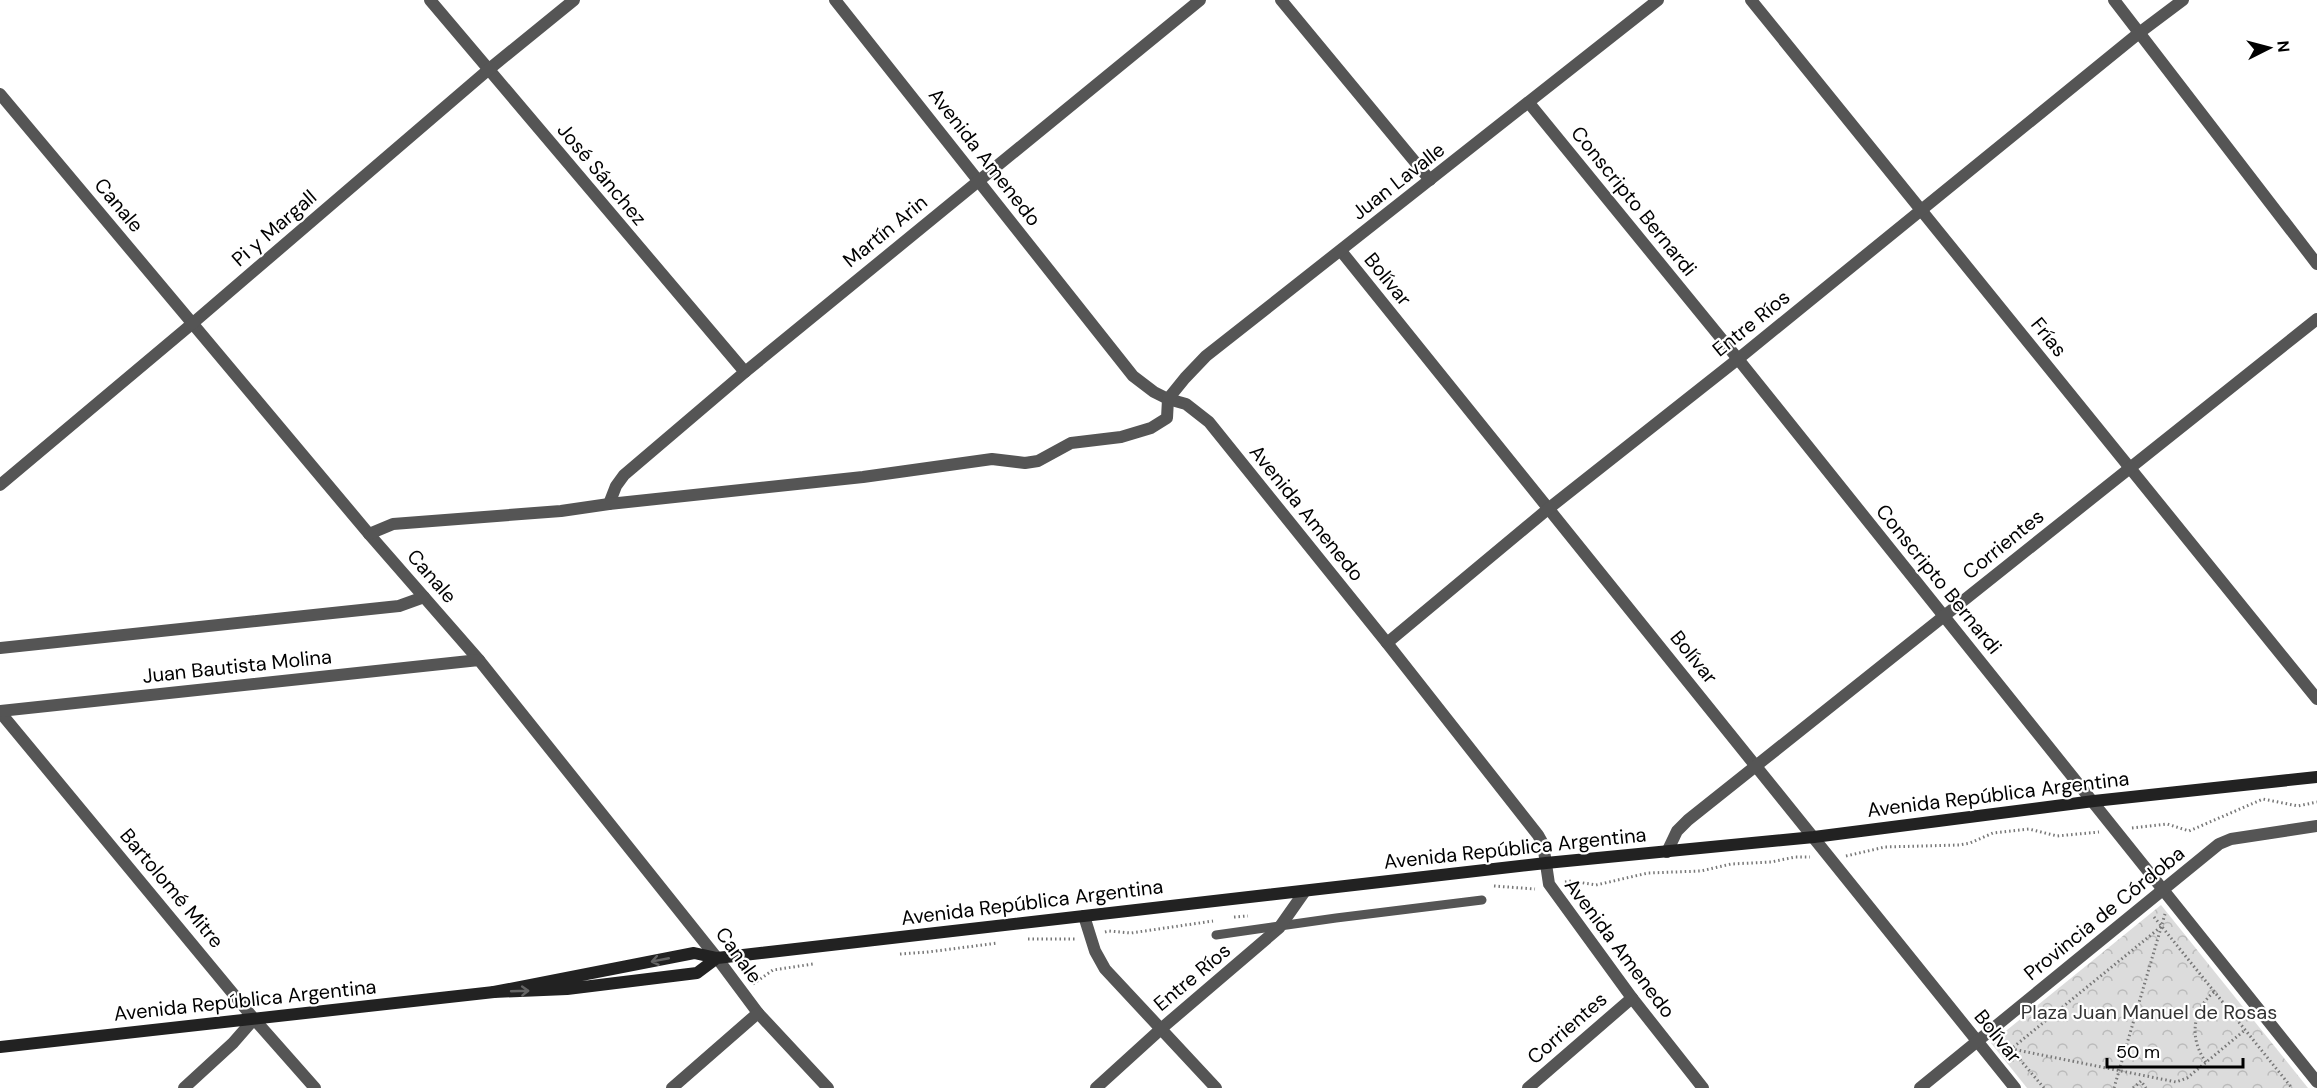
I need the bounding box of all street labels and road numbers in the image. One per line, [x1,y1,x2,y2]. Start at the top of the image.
street label: Avenida Amenedo [923,83,1047,231]
street label: José Sánchez [552,117,652,231]
street label: Conscripto Bernardi [1565,121,1703,281]
street label: Juan Lavalle [1346,136,1450,226]
street label: Canale [89,172,149,238]
street label: Pi y Margall [226,184,322,272]
street label: Martín Arin [838,189,932,273]
street label: Bolívar [1359,247,1417,311]
street label: Entre Ríos [1707,284,1795,362]
street label: Frías [2025,312,2073,362]
street label: Avenida Amenedo [1244,439,1370,587]
street label: Conscripto Bernardi [1870,499,2008,659]
street label: Corrientes [1957,503,2049,585]
street label: Canale [401,544,463,608]
street label: Bolívar [1665,625,1723,689]
street label: Juan Bautista Molina [141,643,333,689]
street label: Avenida República Argentina [1866,765,2130,823]
street label: Avenida República Argentina [1382,821,1648,875]
street label: Bartolomé Mitre [114,823,230,953]
street label: Provincia de Córdoba [2018,840,2190,986]
street label: Avenida República Argentina [900,873,1164,931]
street label: Avenida Amenedo [1559,873,1681,1023]
street label: Canale [710,922,768,988]
street label: Entre Ríos [1148,937,1236,1017]
street label: Avenida República Argentina [112,973,378,1027]
street label: Corrientes [1522,986,1612,1070]
street label: Bolívar [1969,1004,2027,1068]

